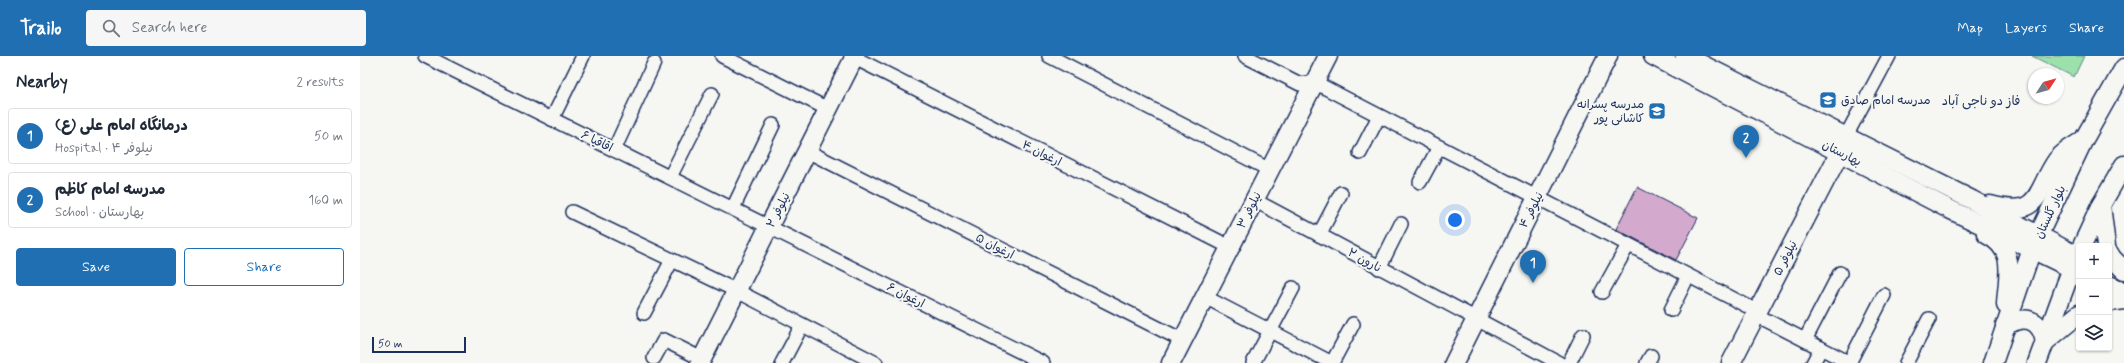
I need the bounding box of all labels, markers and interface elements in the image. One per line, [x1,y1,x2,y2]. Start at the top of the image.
search box [86,10,366,46]
text: Trailo [20,16,62,41]
icon: search [100,17,122,39]
text: Search here [132,18,207,38]
text: Map [1957,19,1983,37]
text: Layers [2005,19,2047,37]
text: Share [2069,19,2104,37]
north arrow [2028,68,2064,104]
text: Nearby [16,71,68,93]
text: 2 results [297,74,344,91]
school or university icon: مدرسه امام صادق [1818,90,1838,110]
place label: مدرسه امام صادق [1841,93,1931,109]
district label: فاز دو ناجی آباد [1942,93,2020,110]
place label: مدرسه پسرانه کاشانی پور [1577,97,1644,127]
school or university icon: مدرسه پسرانه کاشانی پور [1647,101,1667,121]
text: درمانگاه امام علی (ع) [55,116,188,136]
pin: 2 [1733,125,1759,158]
street label: اقاقیا ۶ [578,127,615,156]
text: 1 [27,128,33,145]
text: 50 m [314,128,343,145]
street label: ارغوان ۴ [1019,137,1064,171]
street label: بهارستان [1819,137,1864,171]
text: Hospital · نیلوفر ۴ [55,140,153,157]
text: مدرسه امام کاظم [55,180,165,200]
street label: بلوار گلستان [2032,183,2070,242]
street label: نیلوفر ۳ [1234,189,1266,232]
street label: نیلوفر ۲ [763,190,795,231]
street label: نیلوفر ۴ [1516,190,1548,231]
text: 2 [27,192,33,209]
text: 160 m [308,192,343,209]
text: School · بهارستان [55,204,144,221]
your location [1445,210,1465,230]
street label: ارغوان ۵ [972,230,1017,263]
street label: نیلوفر ۵ [1770,238,1802,279]
map controls [2076,243,2112,351]
button: + [2076,243,2112,279]
street label: نارون ۲ [1345,245,1384,277]
button: Save [16,248,176,286]
button: Share [184,248,344,286]
pin: 1 [1520,250,1546,283]
button: − [2076,279,2112,315]
street label: ارغوان ۶ [884,280,927,312]
button: layers [2076,315,2112,351]
scale bar [372,335,466,354]
text: 50 m [378,337,403,351]

